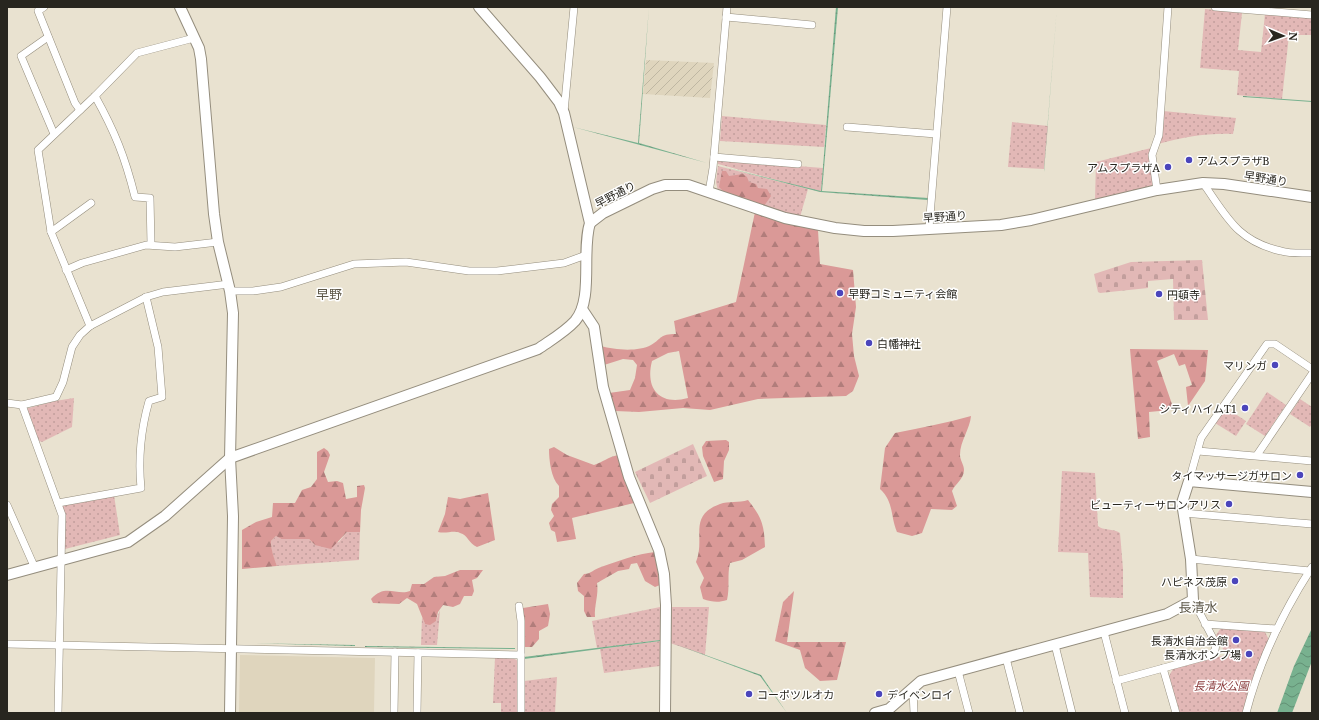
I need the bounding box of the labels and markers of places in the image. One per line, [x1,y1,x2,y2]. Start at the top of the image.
place label: アムスプラザB [1197,153,1269,168]
marker: アムスプラザB [1184,155,1194,165]
place label: アムスプラザA [1087,160,1160,175]
marker: アムスプラザA [1163,162,1173,172]
place label: 早野コミュニティ会館 [848,286,957,301]
place label: 円頓寺 [1167,287,1200,302]
marker: 早野コミュニティ会館 [835,288,845,298]
marker: 円頓寺 [1154,289,1164,299]
place label: 白幡神社 [877,336,921,351]
marker: 白幡神社 [864,338,874,348]
place label: マリンガ [1223,358,1267,373]
marker: マリンガ [1270,360,1280,370]
place label: シティハイムT1 [1159,401,1237,416]
marker: シティハイムT1 [1240,403,1250,413]
place label: タイマッサージガサロン [1171,468,1292,483]
marker: タイマッサージガサロン [1295,470,1305,480]
place label: ビューティーサロンアリス [1090,497,1221,512]
marker: ビューティーサロンアリス [1224,499,1234,509]
place label: ハピネス茂原 [1161,574,1227,589]
marker: ハピネス茂原 [1230,576,1240,586]
place label: 長清水自治会館 [1151,633,1228,648]
marker: 長清水自治会館 [1231,635,1241,645]
place label: 長清水ポンプ場 [1164,647,1241,662]
marker: 長清水ポンプ場 [1244,649,1254,659]
place label: コーポツルオカ [757,687,834,702]
place label: デイベンロイ [887,687,953,702]
marker: コーポツルオカ [744,689,754,699]
marker: デイベンロイ [874,689,884,699]

